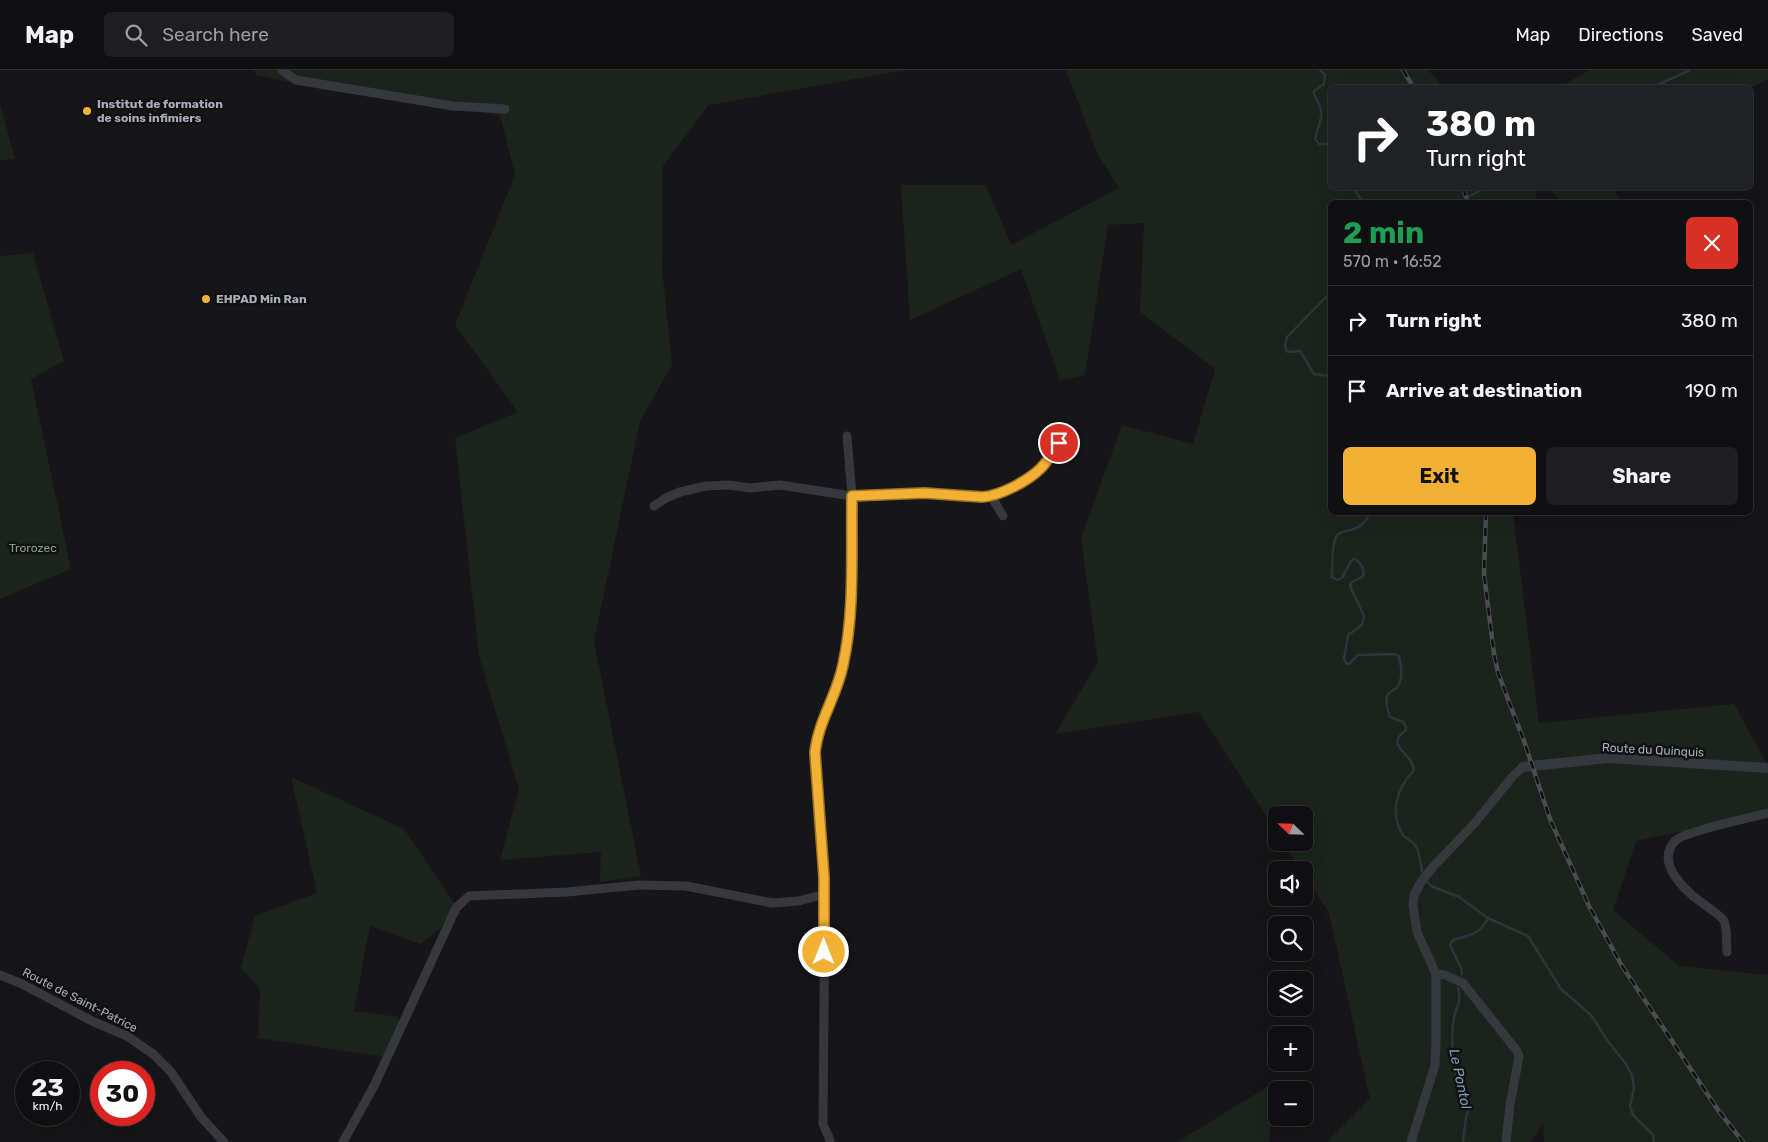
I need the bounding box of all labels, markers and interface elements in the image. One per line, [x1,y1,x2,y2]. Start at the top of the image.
search box [104,12,454,57]
text: Map [25,21,74,49]
icon: search [122,21,150,49]
text: Search here [162,23,269,46]
text: Map [1515,24,1550,46]
text: Directions [1578,24,1664,46]
text: Saved [1692,24,1743,46]
place label: Institut de formation de soins infimiers [97,97,223,125]
text: 380 m [1426,103,1536,145]
marker: Institut de formation de soins infimiers [81,105,93,117]
icon: right [1343,105,1408,170]
text: Turn right [1426,145,1526,172]
text: 2 min [1343,215,1424,251]
button: close [1686,217,1738,269]
text: 570 m · 16:52 [1343,252,1442,271]
place label: EHPAD Min Ran [216,292,307,306]
marker: EHPAD Min Ran [200,293,212,305]
icon: right [1343,307,1371,335]
text: Turn right [1386,309,1481,332]
text: 380 m [1681,309,1738,332]
icon: arrive [1343,377,1371,405]
text: Arrive at destination [1386,379,1582,402]
text: 190 m [1685,379,1738,402]
pin [1038,422,1080,464]
icon: arrive [1045,429,1073,457]
button: Exit [1343,447,1536,505]
button: Share [1546,447,1738,505]
park label: Trorozec [9,541,57,555]
street label: Route du Quinquis [1601,740,1705,760]
north arrow [1268,806,1312,851]
map controls [1268,806,1313,1126]
button: sound [1268,861,1313,906]
button: search [1268,916,1313,961]
position arrow [797,925,849,977]
street label: Route de Saint-Patrice [20,965,140,1035]
button: layers [1268,971,1313,1016]
button: + [1268,1026,1313,1071]
water label: Le Pontol [1445,1047,1475,1111]
speed limit sign: 30 [90,1061,155,1126]
text: 23 [31,1073,64,1102]
button: − [1268,1081,1313,1126]
text: km/h [33,1099,62,1113]

